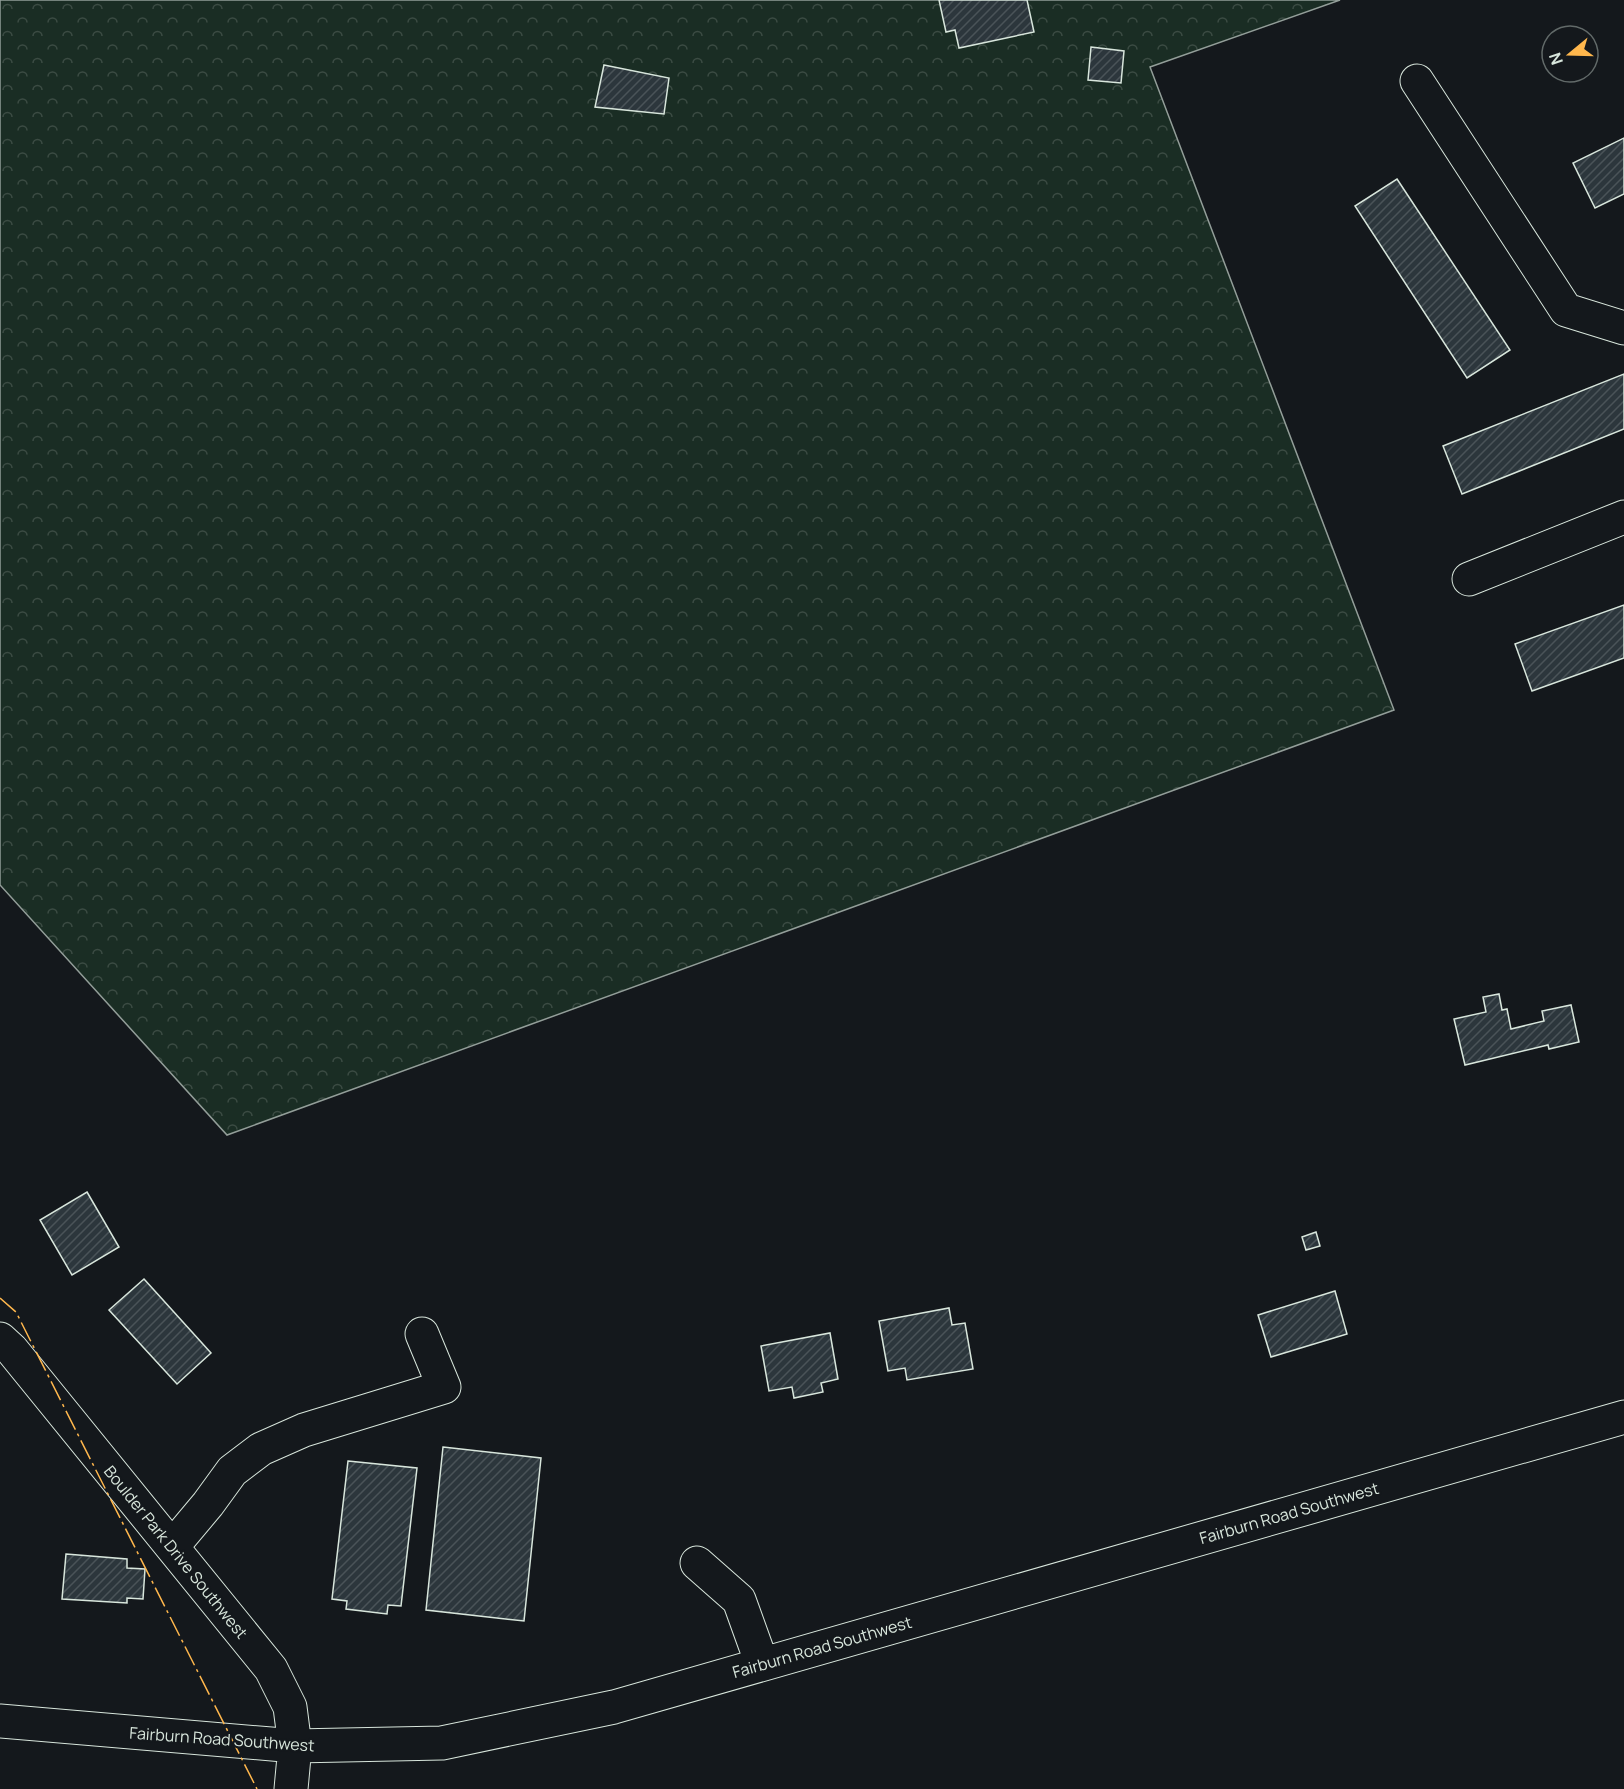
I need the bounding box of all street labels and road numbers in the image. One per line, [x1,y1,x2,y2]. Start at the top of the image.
street label: Boulder Park Drive Southwest [99,1461,253,1643]
street label: Fairburn Road Southwest [1197,1477,1381,1549]
street label: Fairburn Road Southwest [730,1611,914,1683]
street label: Fairburn Road Southwest [129,1722,315,1756]

